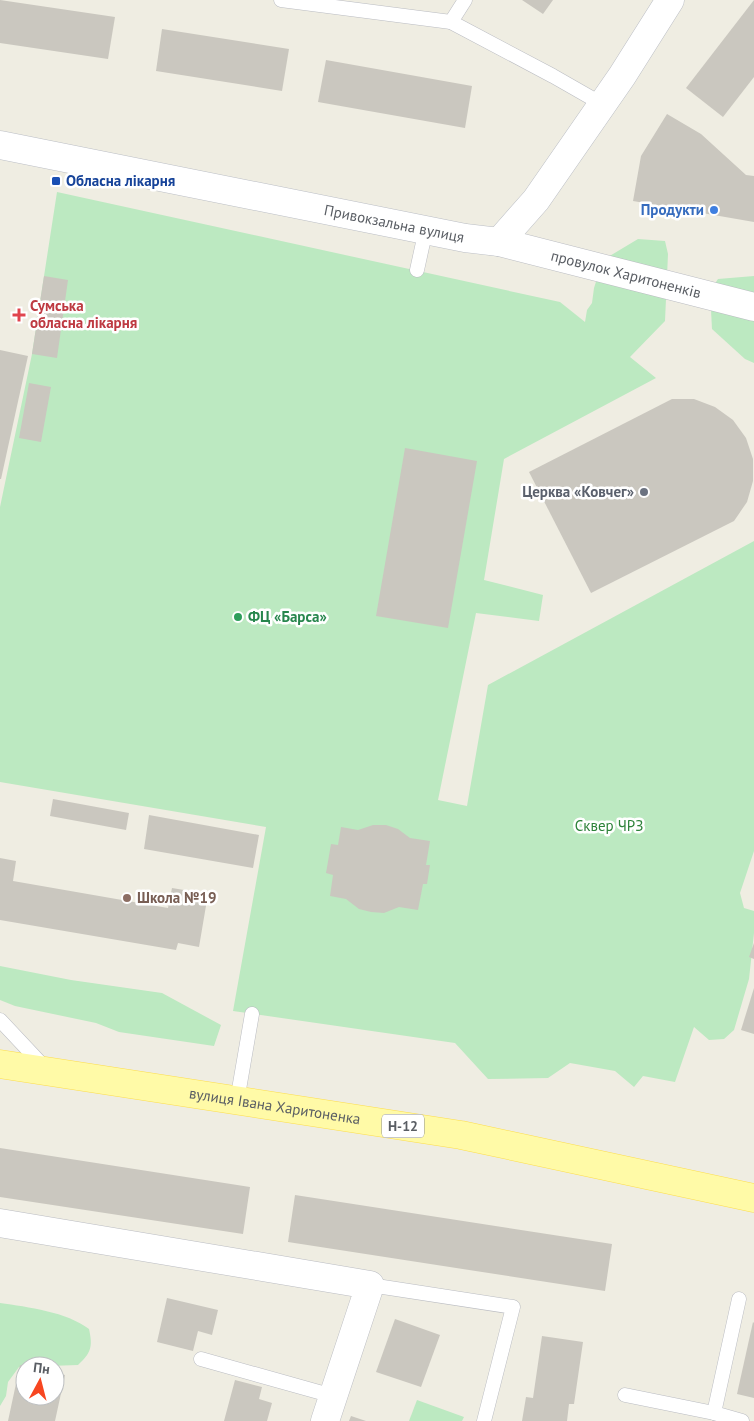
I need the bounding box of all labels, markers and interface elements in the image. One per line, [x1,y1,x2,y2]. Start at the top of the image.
place label: Обласна лікарня [66,171,175,190]
marker: Обласна лікарня [50,175,62,187]
street label: Привокзальна вулиця [323,200,466,247]
place label: Продукти [641,200,704,219]
marker: Продукти [708,204,720,216]
street label: провулок Харитоненків [549,246,703,302]
place label: Сумська обласна лікарня [30,296,137,332]
marker: Сумська обласна лікарня [12,308,26,322]
place label: Церква «Ковчег» [522,482,634,501]
marker: Церква «Ковчег» [638,486,650,498]
place label: ФЦ «Барса» [248,607,327,626]
marker: ФЦ «Барса» [232,611,244,623]
park label: Сквер ЧРЗ [575,816,643,835]
place label: Школа №19 [137,888,217,907]
marker: Школа №19 [121,892,133,904]
street label: вулиця Івана Харитоненка [188,1083,362,1128]
road number: Н-12 [382,1114,424,1138]
north arrow [15,1356,65,1406]
text: Пн [32,1358,51,1378]

